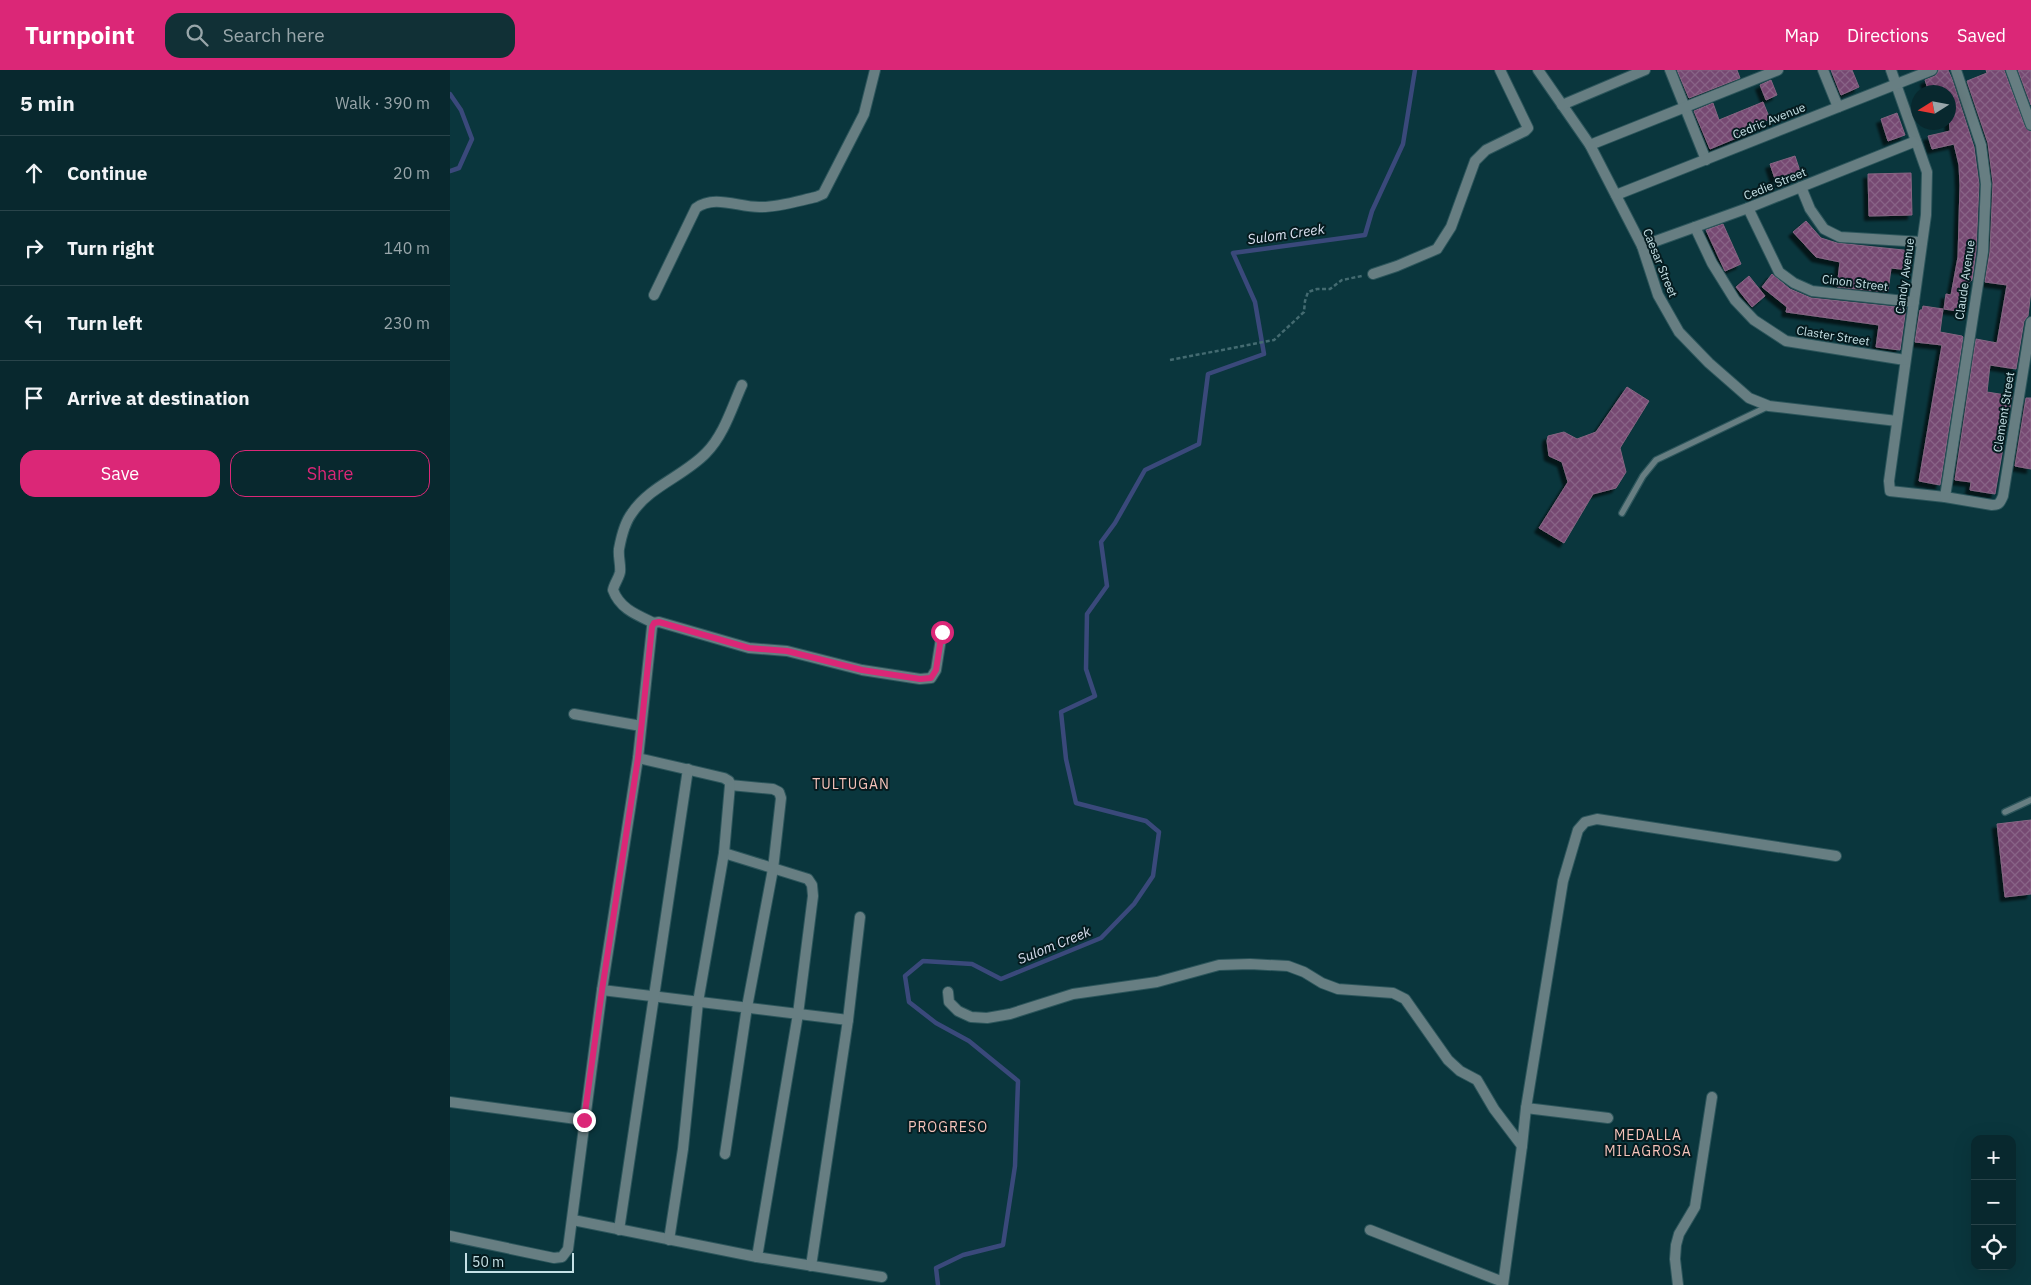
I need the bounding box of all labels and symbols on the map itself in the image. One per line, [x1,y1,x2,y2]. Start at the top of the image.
north arrow [1911,85,1956,130]
street label: Cedric Avenue [1730,99,1808,142]
street label: Cedie Street [1741,164,1808,203]
water label: Sulom Creek [1246,220,1326,248]
street label: Caesar Street [1640,226,1681,299]
street label: Candy Avenue [1892,237,1917,315]
street label: Claude Avenue [1951,239,1978,321]
street label: Cinon Street [1821,271,1889,294]
street label: Claster Street [1795,322,1871,349]
street label: Clement Street [1990,371,2017,453]
route start [931,621,954,644]
district label: TULTUGAN [812,775,890,793]
water label: Sulom Creek [1015,922,1094,968]
route end [573,1109,596,1132]
district label: PROGRESO [908,1118,988,1136]
district label: MEDALLA MILAGROSA [1604,1126,1692,1160]
scale bar [465,1250,574,1273]

